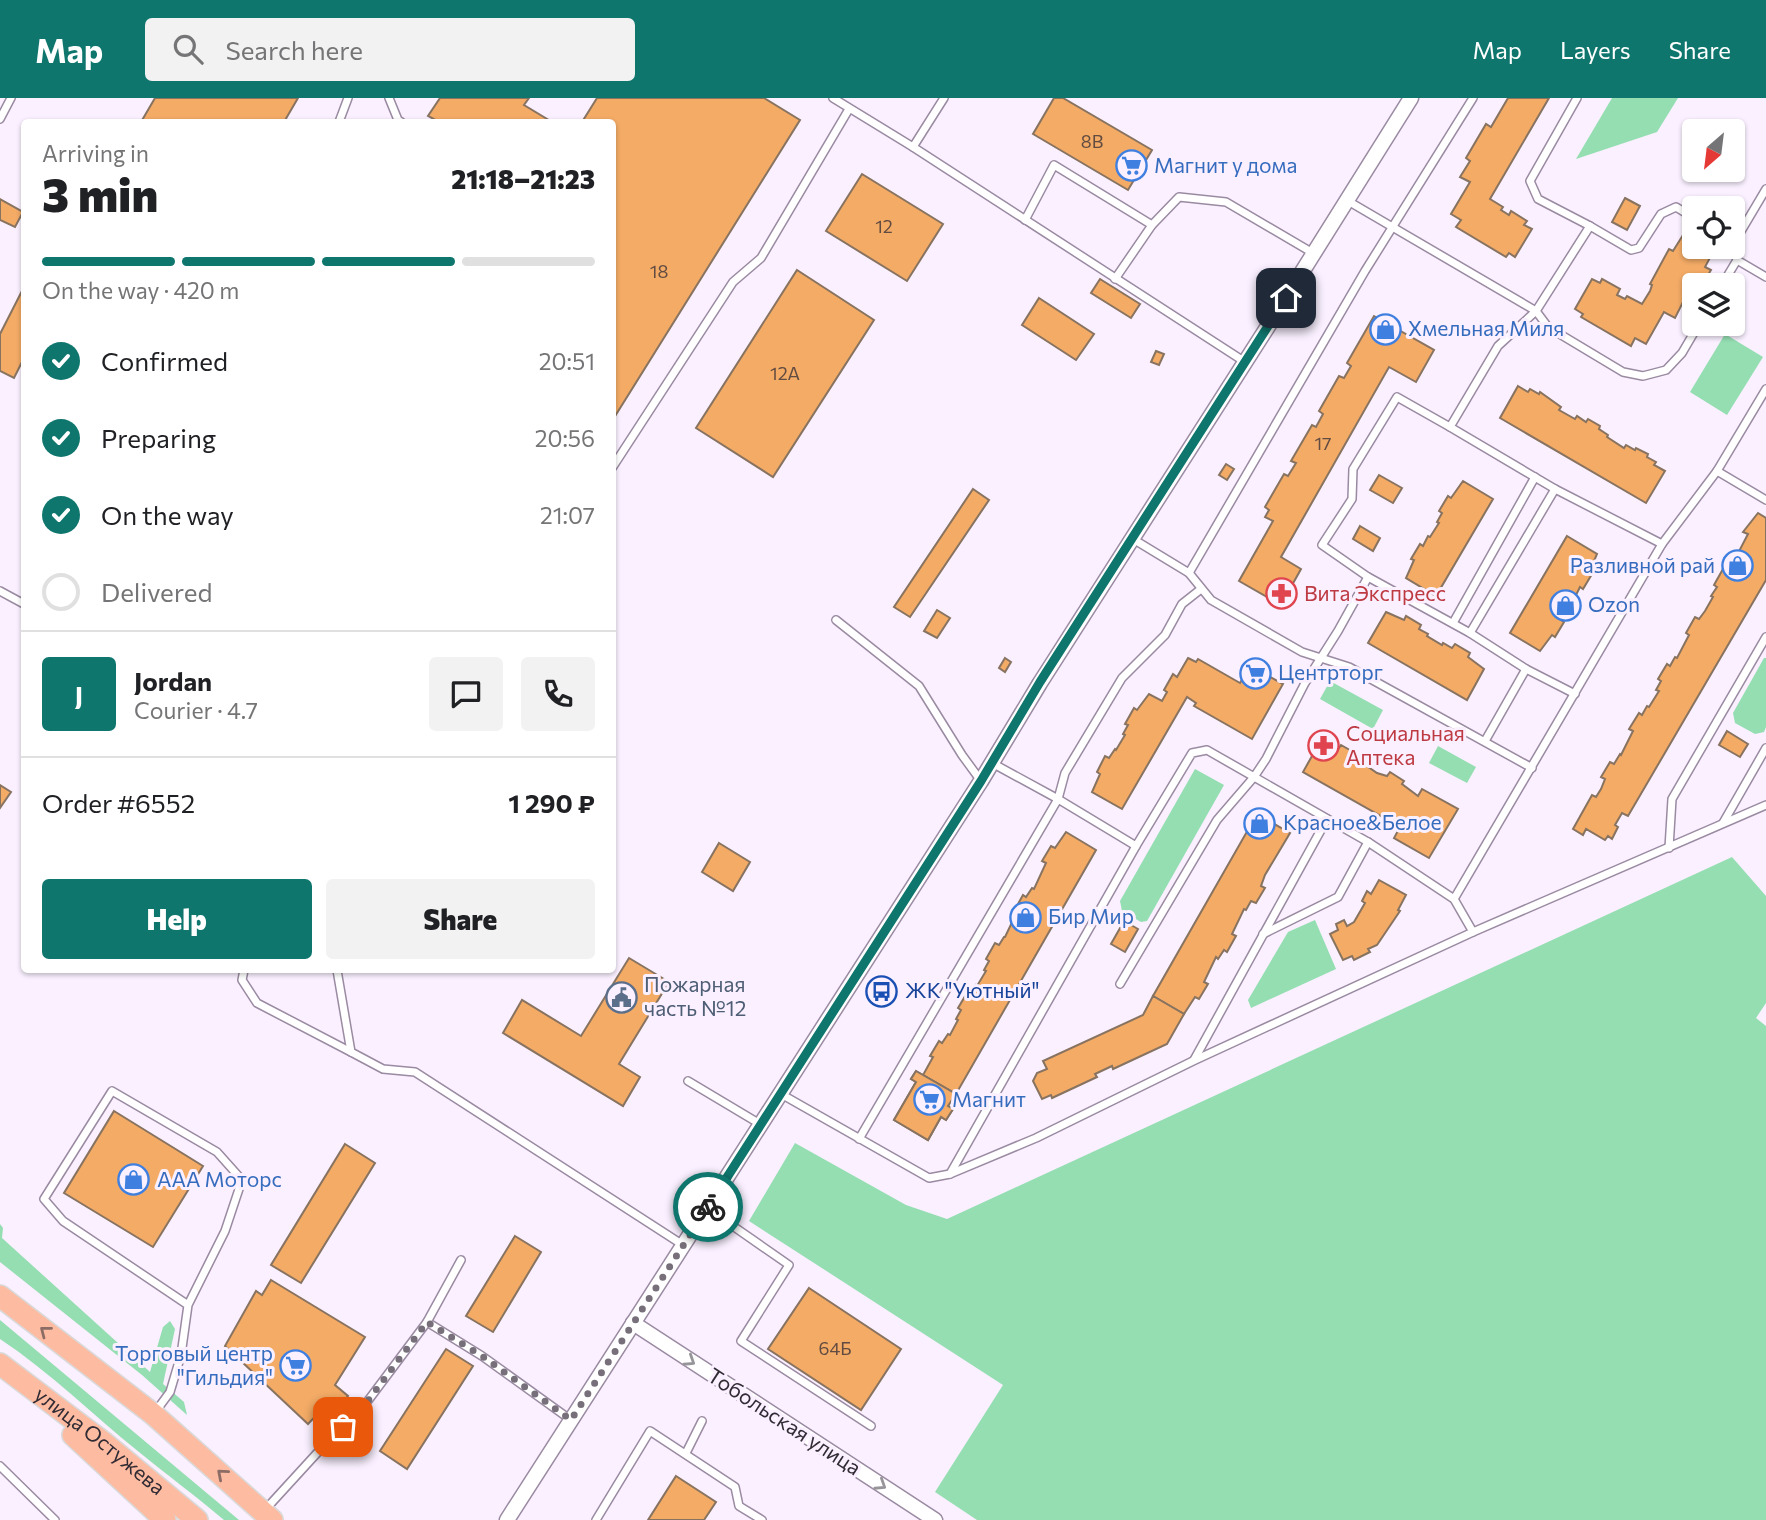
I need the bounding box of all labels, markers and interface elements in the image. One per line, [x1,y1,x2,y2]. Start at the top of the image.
search box [145,18,635,81]
text: Map [35,29,103,70]
icon: search [169,30,207,68]
text: Search here [225,34,363,65]
text: Map [1473,35,1522,64]
text: Layers [1560,35,1631,64]
text: Share [1669,35,1731,64]
north arrow [1682,119,1745,182]
map controls [1682,119,1745,336]
house number: 8В [1081,130,1103,152]
text: Arriving in [42,139,149,167]
supermarket icon: Магнит у дома [1114,149,1148,183]
place label: Магнит у дома [1154,152,1297,177]
text: 21:18–21:23 [451,163,595,194]
text: 3 min [42,165,158,221]
button: locate [1682,196,1745,259]
house number: 12 [875,215,893,237]
house number: 18 [650,260,668,282]
pin [1256,268,1316,328]
button: layers [1682,273,1745,336]
text: On the way · 420 m [42,276,239,304]
icon: home [1267,279,1305,317]
shop icon: Хмельная Миля [1368,312,1402,346]
place label: Хмельная Миля [1408,315,1564,340]
icon: check [42,342,80,380]
text: Confirmed [101,345,228,376]
text: 20:51 [539,347,595,375]
house number: 12А [770,362,800,384]
icon: check [42,419,80,457]
text: Preparing [101,422,216,453]
text: 20:56 [535,424,595,452]
house number: 17 [1314,432,1332,454]
icon: check [42,496,80,534]
text: On the way [101,499,234,530]
text: 21:07 [540,501,595,529]
shop icon: Разливной рай [1721,549,1755,583]
place label: Разливной рай [1570,552,1715,577]
text: Delivered [101,576,212,607]
pharmacy icon: Вита Экспресс [1264,577,1298,611]
place label: Вита Экспресс [1304,580,1446,605]
shop icon: Ozon [1548,588,1582,622]
place label: Ozon [1588,591,1640,616]
supermarket icon: Центрторг [1238,656,1272,690]
button: chat [429,657,503,731]
button: phone [521,657,595,731]
place label: Центрторг [1278,659,1383,684]
text: Jordan [134,665,212,696]
text: J [75,679,83,710]
text: Courier · 4.7 [134,696,258,724]
place label: Социальная Аптека [1346,720,1465,769]
pharmacy icon: Социальная Аптека [1306,729,1340,763]
text: Order #6552 [42,787,195,818]
text: 1 290 ₽ [508,787,595,818]
shop icon: Красное&Белое [1243,806,1277,840]
place label: Красное&Белое [1283,809,1442,834]
button: Help [42,879,312,959]
button: Share [326,879,595,959]
shop icon: Бир Мир [1008,900,1042,934]
place label: Бир Мир [1048,903,1134,928]
place label: Пожарная часть №12 [644,971,746,1020]
bus stop icon: ЖК "Уютный" [865,974,899,1008]
place label: ЖК "Уютный" [905,977,1039,1002]
public building icon: Пожарная часть №12 [604,980,638,1014]
supermarket icon: Магнит [912,1083,946,1117]
place label: Магнит [952,1086,1026,1111]
shop icon: ААА Моторс [117,1163,151,1197]
place label: ААА Моторс [157,1166,282,1191]
courier [673,1172,743,1242]
icon: bike [689,1188,727,1226]
one-way arrow [41,1327,54,1339]
house number: 64Б [818,1337,852,1359]
place label: Торговый центр "Гильдия" [115,1340,273,1389]
supermarket icon: Торговый центр "Гильдия" [279,1349,313,1383]
one-way arrow [682,1352,695,1365]
street label: Тобольская улица [704,1362,866,1480]
street label: улица Остужева [30,1381,171,1499]
pin [313,1397,373,1457]
icon: bag [324,1408,362,1446]
one-way arrow [217,1470,230,1482]
one-way arrow [873,1476,886,1489]

